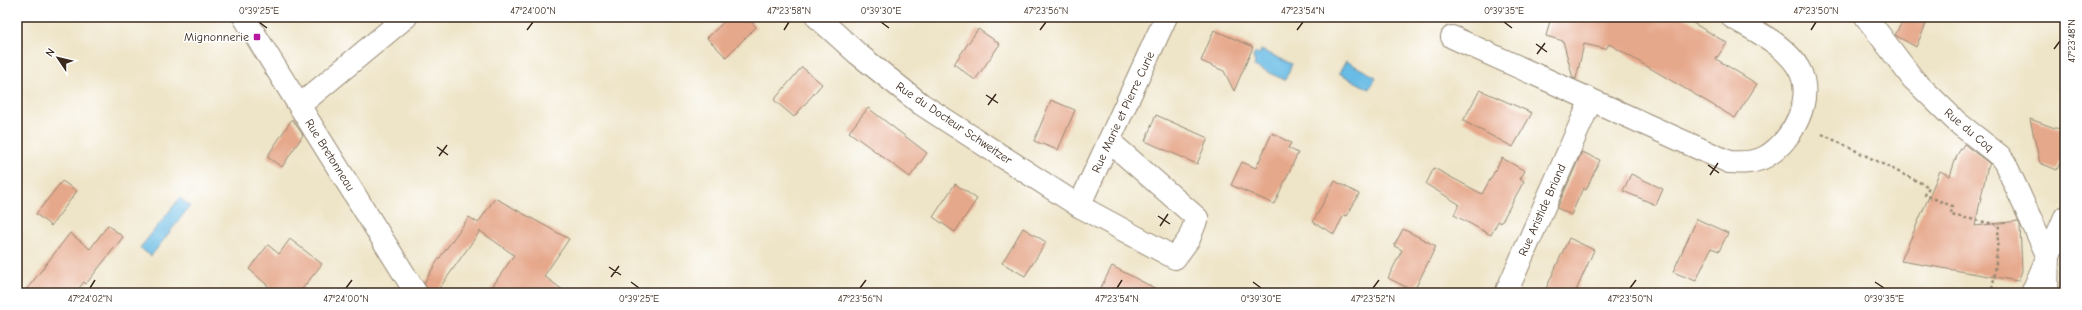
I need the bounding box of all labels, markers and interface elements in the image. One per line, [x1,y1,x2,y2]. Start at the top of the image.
text: 0°39'25"E [239,5,279,17]
text: 47°24'00"N [510,5,556,17]
text: 47°23'58"N [767,5,811,17]
text: 0°39'30"E [861,5,901,17]
text: 47°23'56"N [1024,5,1068,17]
text: 47°23'54"N [1281,5,1325,17]
text: 0°39'35"E [1484,5,1524,17]
text: 47°23'50"N [1793,5,1839,17]
text: 47°23'48"N [2066,19,2078,63]
place label: Mignonnerie [184,30,249,44]
marker: Mignonnerie [252,32,262,42]
north arrow [38,38,78,78]
text: N [43,46,58,59]
street label: Rue Marie et Pierre Curie [1089,49,1157,175]
street label: Rue du Docteur Schweitzer [893,79,1015,167]
street label: Rue du Coq [1942,105,1996,155]
street label: Rue Bretonneau [302,116,358,194]
street label: Rue Aristide Briand [1515,162,1569,258]
text: 47°24'02"N [68,293,112,305]
text: 47°24'00"N [323,293,369,305]
text: 0°39'25"E [619,293,659,305]
text: 47°23'56"N [838,293,882,305]
text: 47°23'54"N [1095,293,1139,305]
text: 0°39'30"E [1241,293,1281,305]
text: 47°23'52"N [1351,293,1395,305]
text: 47°23'50"N [1607,293,1653,305]
text: 0°39'35"E [1864,293,1904,305]

